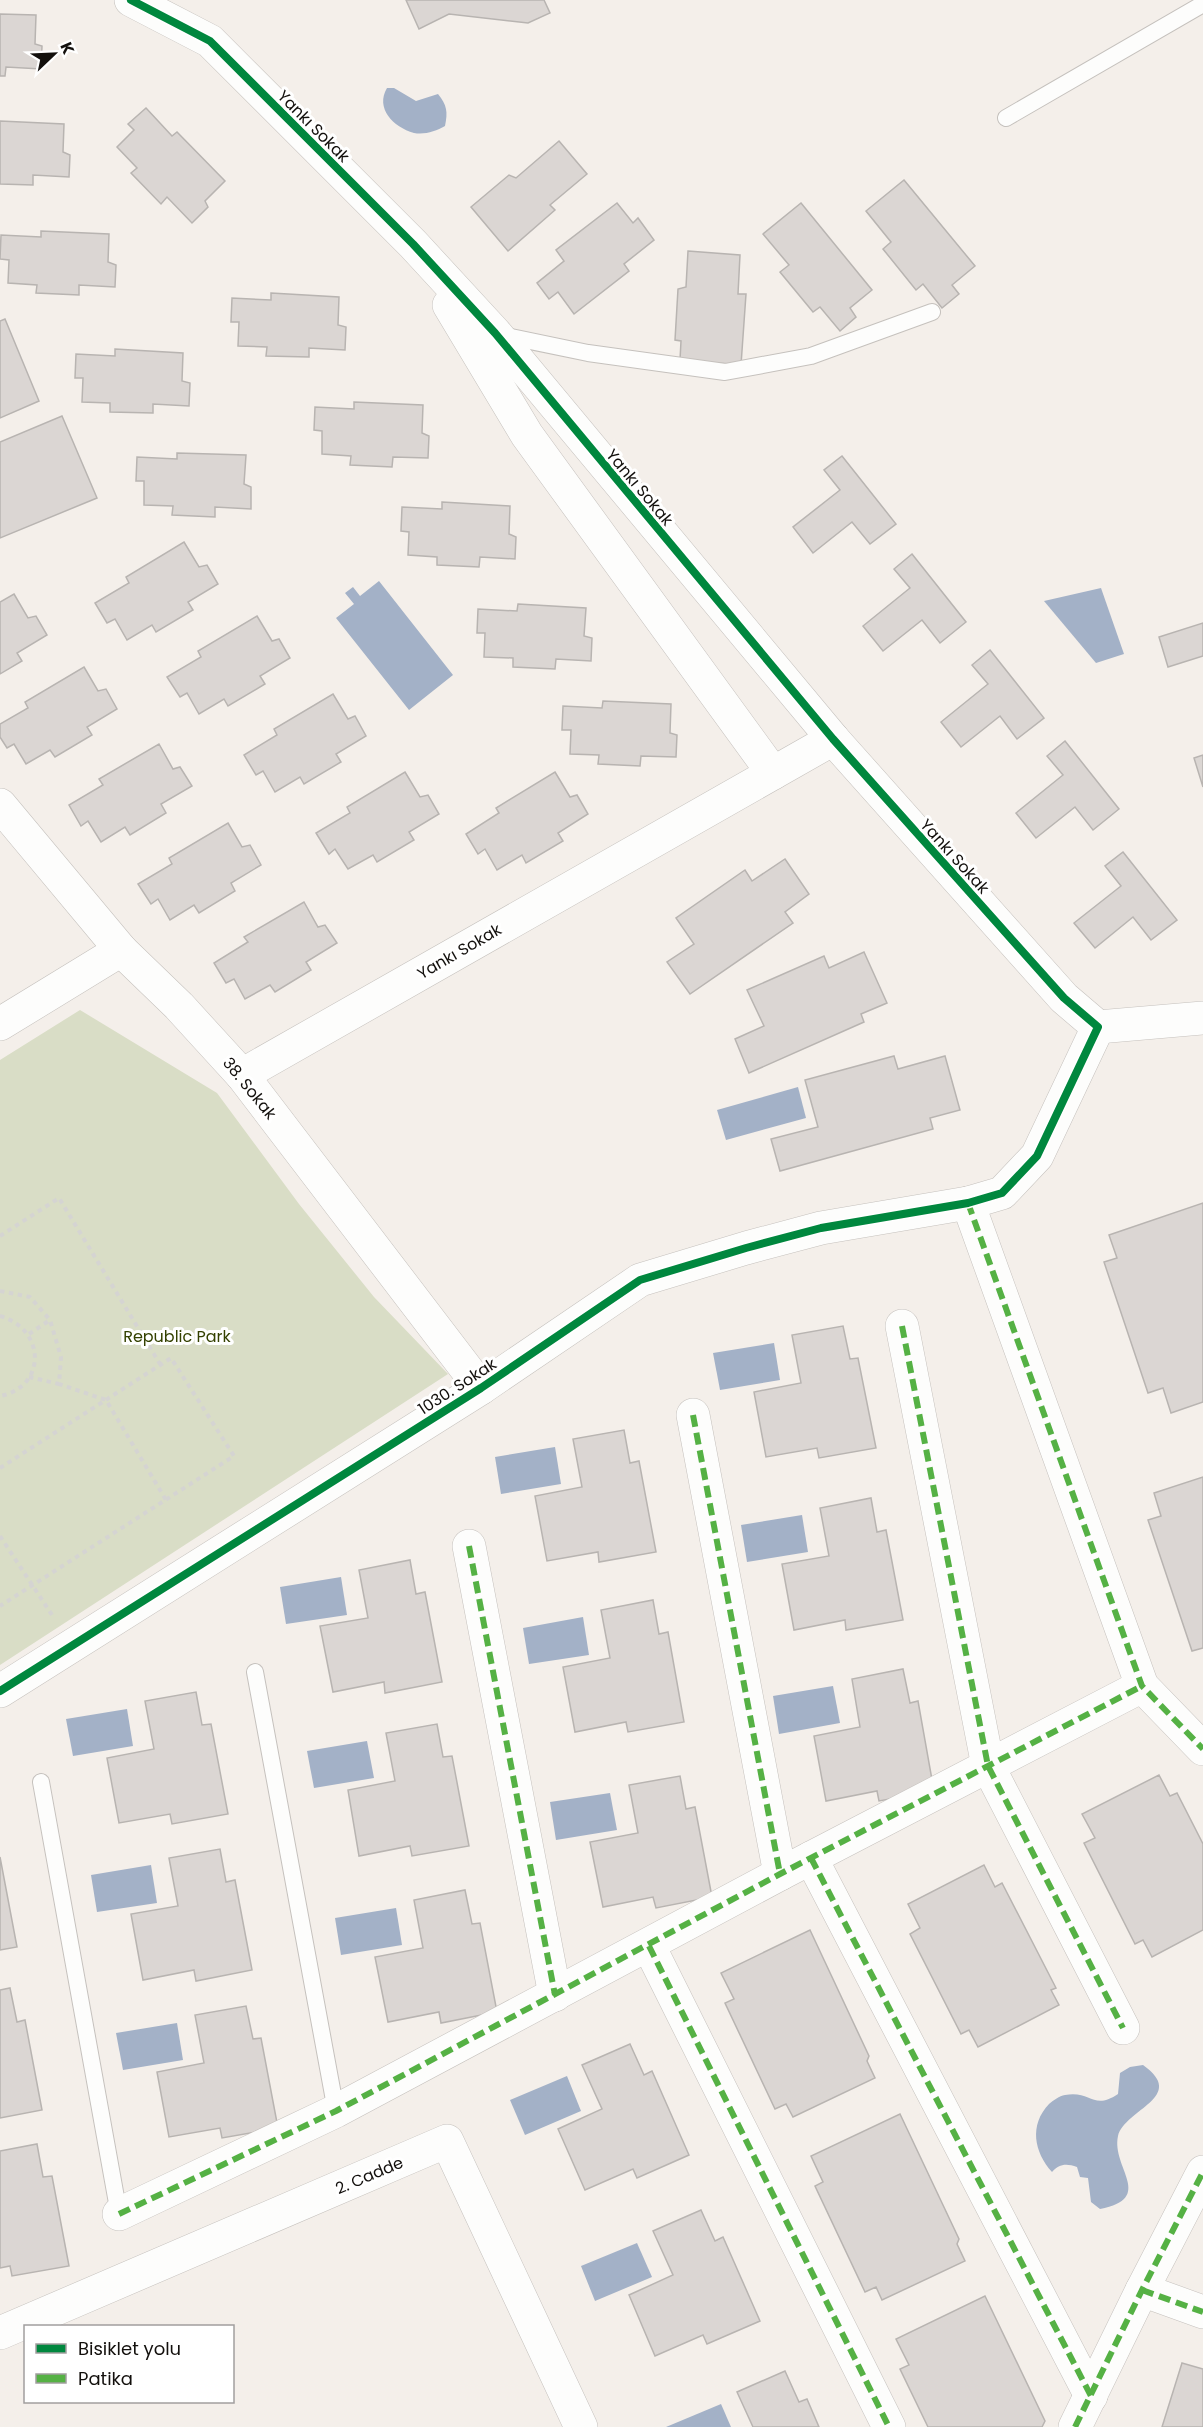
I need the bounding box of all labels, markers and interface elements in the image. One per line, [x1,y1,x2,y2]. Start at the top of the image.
north arrow [24,24,84,84]
text: K [55,39,80,58]
street label: Yankı Sokak [272,85,355,168]
street label: Yankı Sokak [601,444,679,531]
street label: Yankı Sokak [915,814,995,899]
street label: Yankı Sokak [413,918,506,985]
street label: 38. Sokak [217,1052,282,1125]
park label: Republic Park [123,1325,232,1348]
street label: 1030. Sokak [414,1352,502,1420]
street label: 2. Cadde [332,2151,407,2200]
legend [24,2325,234,2403]
text: Bisiklet yolu [78,2336,181,2361]
text: Patika [78,2366,133,2391]

